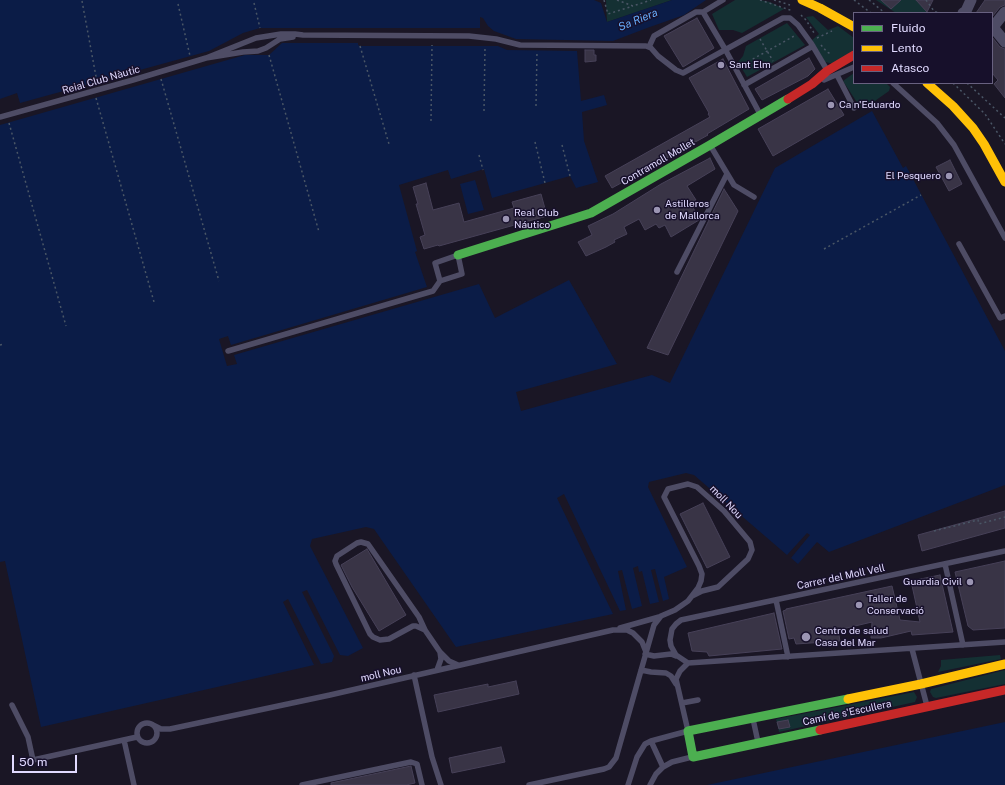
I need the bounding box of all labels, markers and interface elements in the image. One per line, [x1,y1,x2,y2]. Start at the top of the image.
water label: Sa Riera [616,6,660,34]
legend [853,12,993,84]
text: Fluido [891,21,926,35]
text: Lento [891,41,922,55]
place label: Sant Elm [729,59,771,71]
marker: Sant Elm [716,60,726,70]
text: Atasco [891,61,929,75]
street label: Reial Club Nàutic [61,63,141,97]
place label: Ca n'Eduardo [839,99,900,111]
marker: Ca n'Eduardo [826,100,836,110]
street label: Contramoll Mollet [619,136,697,188]
place label: El Pesquero [886,170,941,182]
marker: El Pesquero [944,171,954,181]
place label: Astilleros de Mallorca [665,198,719,222]
marker: Astilleros de Mallorca [652,205,662,215]
place label: Real Club Náutico [514,207,559,230]
marker: Real Club Náutico [501,214,511,224]
street label: moll Nou [707,483,745,521]
street label: Carrer del Moll Vell [796,562,886,592]
place label: Guardia Civil [903,576,962,588]
marker: Guardia Civil [965,577,975,587]
place label: Taller de Conservació [867,593,924,616]
marker: Taller de Conservació [854,600,864,610]
place label: Centro de salud Casa del Mar [815,625,888,648]
marker: Centro de salud Casa del Mar [800,631,812,643]
street label: moll Nou [359,663,403,685]
street label: Camí de s'Escullera [802,698,892,728]
scale bar [14,747,79,773]
text: 50 m [19,755,47,769]

